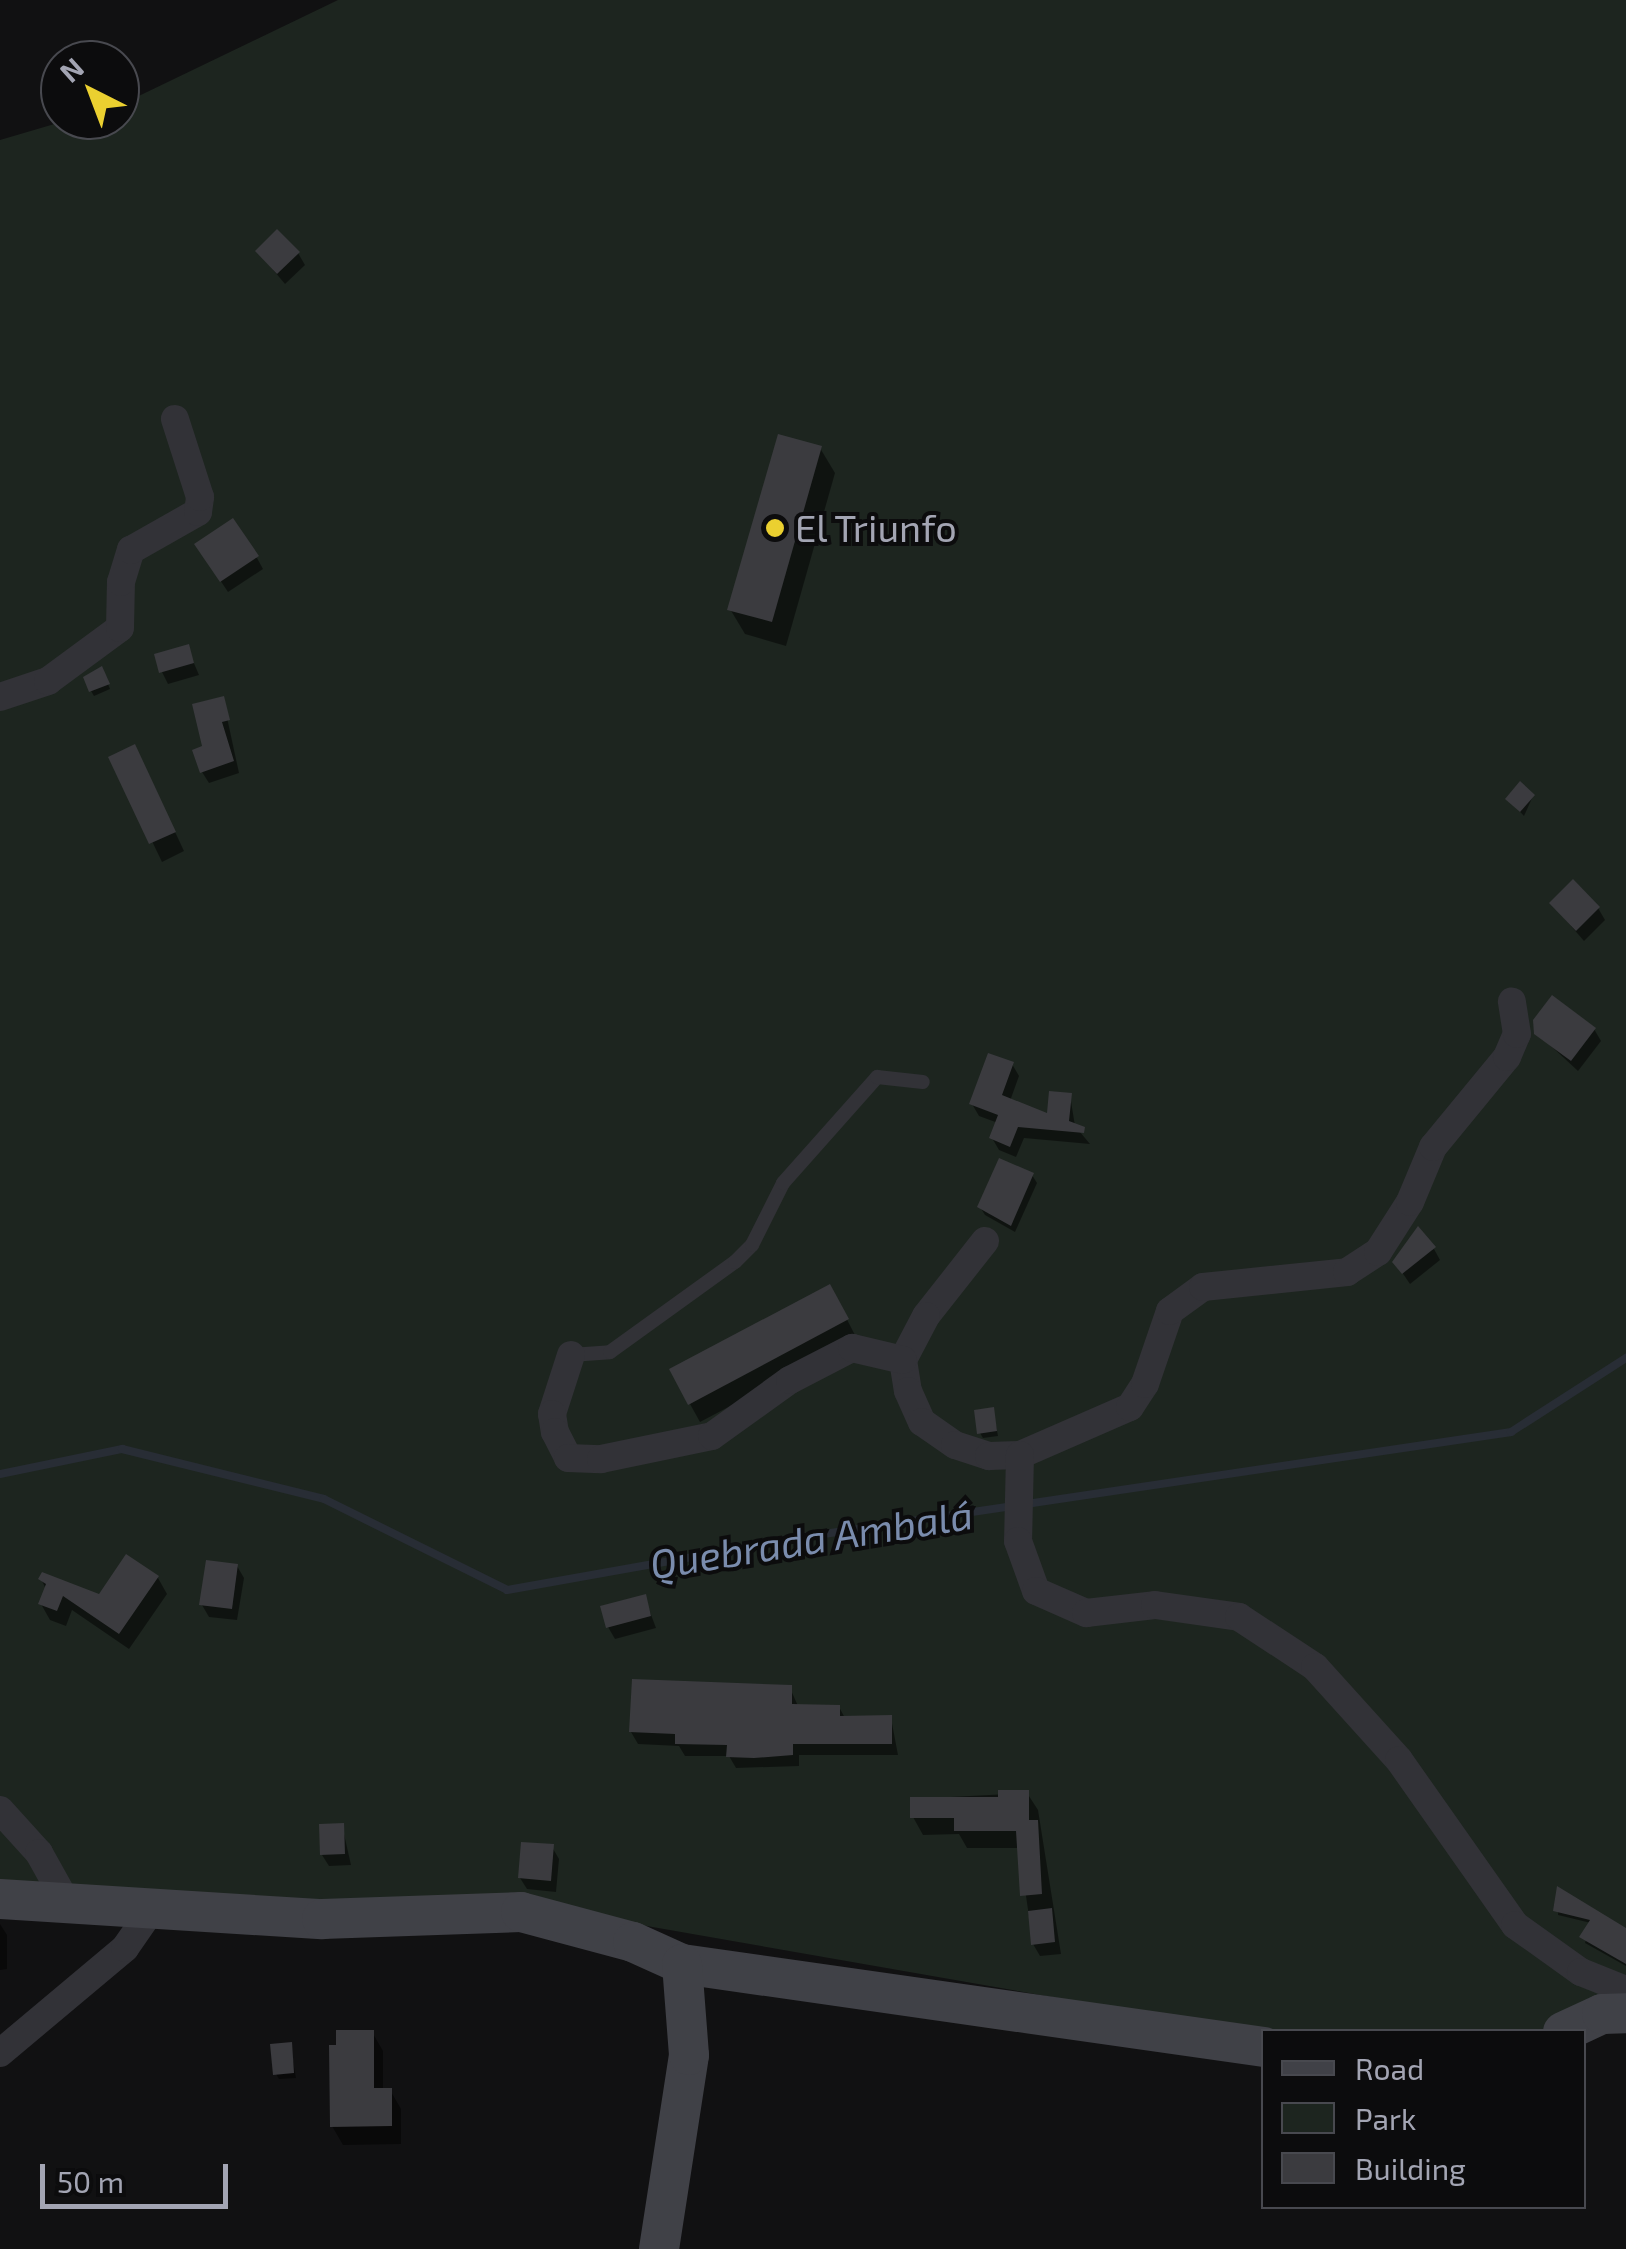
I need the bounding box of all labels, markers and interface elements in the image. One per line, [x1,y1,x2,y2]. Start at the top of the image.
north arrow [40,40,140,140]
text: N [52,50,90,89]
place label: El Triunfo [795,505,959,551]
marker: El Triunfo [764,517,786,539]
water label: Quebrada Ambalá [646,1489,976,1587]
legend [1261,2029,1586,2209]
text: Road [1355,2050,1424,2086]
text: Park [1355,2100,1416,2136]
scale bar [45,2144,232,2206]
text: Building [1355,2150,1466,2186]
text: 50 m [57,2163,124,2199]

